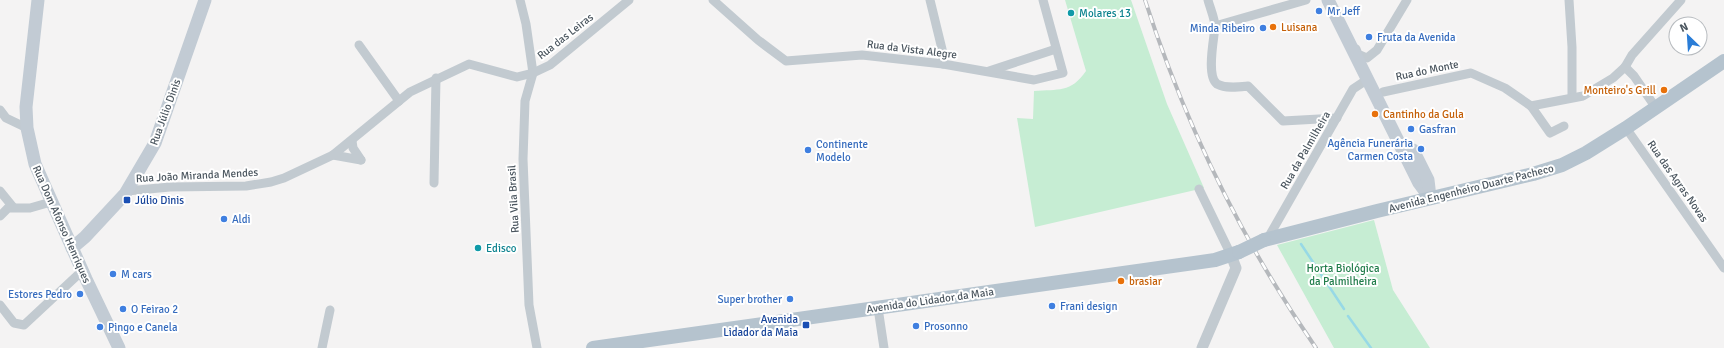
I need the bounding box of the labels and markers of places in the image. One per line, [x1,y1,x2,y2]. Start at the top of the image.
place label: Mr Jeff [1327,5,1361,18]
marker: Mr Jeff [1314,6,1324,16]
place label: Molares 13 [1079,7,1131,20]
marker: Molares 13 [1066,8,1076,18]
place label: Luisana [1281,21,1318,34]
place label: Minda Ribeiro [1190,22,1255,35]
marker: Luisana [1268,22,1278,32]
marker: Minda Ribeiro [1258,23,1268,33]
place label: Fruta da Avenida [1377,31,1456,44]
marker: Fruta da Avenida [1364,32,1374,42]
place label: Monteiro's Grill [1583,84,1656,97]
marker: Monteiro's Grill [1659,85,1669,95]
place label: Cantinho da Gula [1383,108,1464,121]
marker: Cantinho da Gula [1370,109,1380,119]
place label: Gasfran [1419,123,1456,136]
marker: Gasfran [1406,124,1416,134]
place label: Agência Funerária Carmen Costa [1327,137,1413,163]
place label: Continente Modelo [816,138,868,164]
marker: Agência Funerária Carmen Costa [1416,144,1426,154]
marker: Continente Modelo [803,145,813,155]
place label: Júlio Dinis [135,194,184,207]
marker: Júlio Dinis [122,195,132,205]
place label: Aldi [232,213,251,226]
marker: Aldi [219,214,229,224]
place label: Edisco [486,242,517,255]
marker: Edisco [473,243,483,253]
place label: M cars [121,268,152,281]
marker: M cars [108,269,118,279]
place label: brasiar [1129,275,1162,288]
marker: brasiar [1116,276,1126,286]
place label: Estores Pedro [8,288,72,301]
marker: Estores Pedro [75,289,85,299]
place label: Super brother [717,293,782,306]
marker: Super brother [785,294,795,304]
place label: Frani design [1060,300,1117,313]
marker: Frani design [1047,301,1057,311]
place label: O Feirao 2 [131,303,178,316]
marker: O Feirao 2 [118,304,128,314]
place label: Avenida Lidador da Maia [723,313,798,339]
marker: Avenida Lidador da Maia [801,320,811,330]
place label: Prosonno [924,320,968,333]
place label: Pingo e Canela [108,321,178,334]
marker: Prosonno [911,321,921,331]
marker: Pingo e Canela [95,322,105,332]

